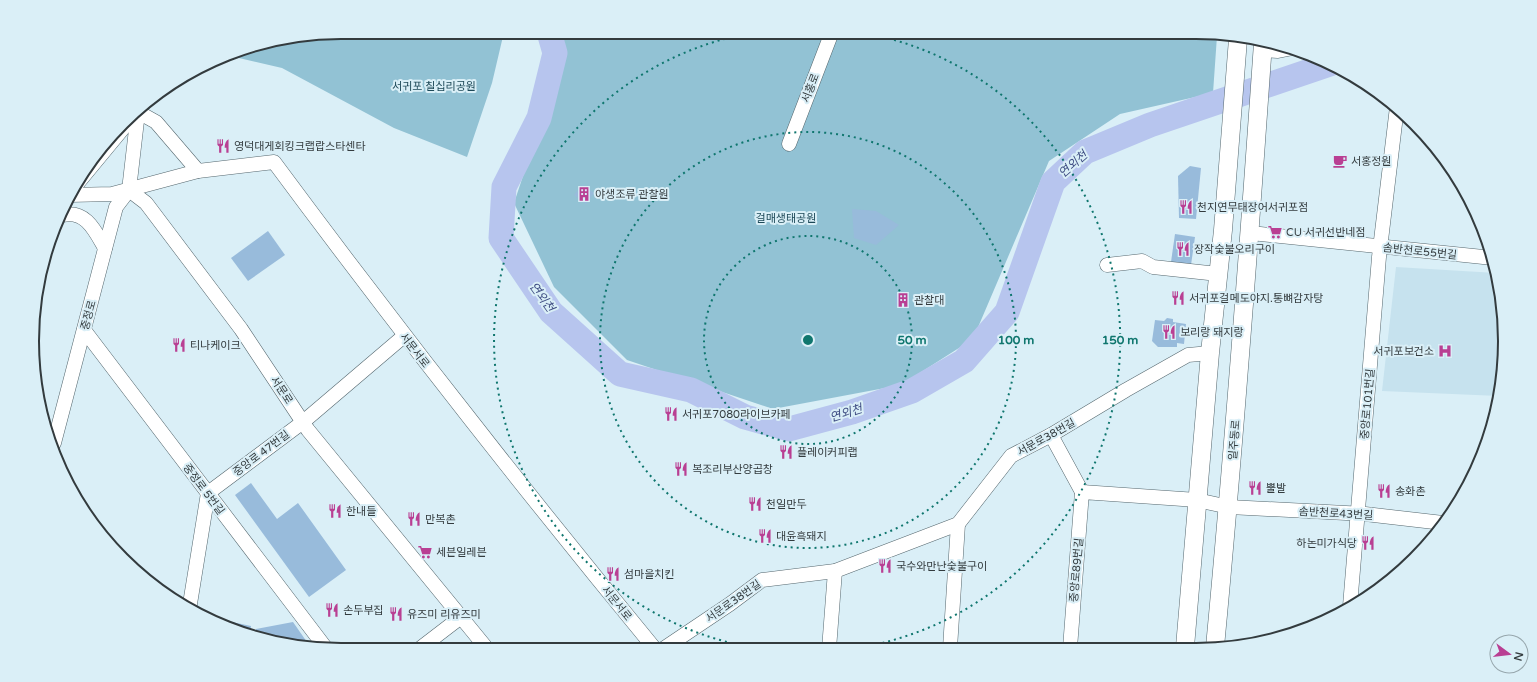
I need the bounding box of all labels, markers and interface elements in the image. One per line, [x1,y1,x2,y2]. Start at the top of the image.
street label: 서홍로 [799,72,822,105]
park label: 서귀포 칠십리공원 [392,80,476,93]
restaurant icon: 영덕대게회킹크랩랍스타센타 [215,138,231,154]
place label: 영덕대게회킹크랩랍스타센타 [234,140,366,153]
water label: 연외천 [1056,147,1092,180]
cafe icon: 서홍정원 [1332,153,1348,169]
place label: 서홍정원 [1351,155,1391,168]
building icon: 야생조류 관찰원 [576,186,592,202]
place label: 야생조류 관찰원 [595,188,669,201]
restaurant icon: 천지연무태장어서귀포점 [1178,199,1194,215]
place label: 천지연무태장어서귀포점 [1197,201,1308,214]
park label: 걸매생태공원 [756,212,816,225]
supermarket icon: CU 서귀선반네점 [1267,224,1283,240]
place label: CU 서귀선반네점 [1286,226,1366,239]
restaurant icon: 장작숯불오리구이 [1175,241,1191,257]
street label: 솜반천로55번길 [1382,241,1458,262]
place label: 장작숯불오리구이 [1194,243,1275,256]
water label: 연외천 [527,279,559,316]
restaurant icon: 서귀포걸메도야지.통뼈감자탕 [1170,290,1186,306]
building icon: 관찰대 [895,292,911,308]
place label: 서귀포걸메도야지.통뼈감자탕 [1189,292,1323,305]
place label: 관찰대 [914,294,944,307]
street label: 중정로 [78,299,99,331]
restaurant icon: 보리랑 돼지랑 [1161,324,1177,340]
place label: 보리랑 돼지랑 [1180,326,1244,339]
street label: 서문서로 [397,330,432,370]
centre of rings [801,333,815,347]
text: 50 m [897,333,927,347]
text: 100 m [998,333,1034,347]
text: 150 m [1102,333,1138,347]
restaurant icon: 티나케이크 [171,337,187,353]
place label: 티나케이크 [190,339,241,352]
hospital icon: 서귀포보건소 [1437,343,1453,359]
place label: 서귀포보건소 [1373,345,1434,358]
street label: 중앙로101번길 [1358,368,1377,440]
street label: 서문로 [268,374,295,407]
water label: 연외천 [828,401,866,425]
restaurant icon: 서귀포7080라이브카페 [663,406,679,422]
place label: 서귀포7080라이브카페 [682,408,791,421]
street label: 서문로38번길 [1015,416,1078,459]
street label: 일주동로 [1226,419,1243,461]
street label: 중앙로 47번길 [231,428,292,479]
restaurant icon: 플레이커피랩 [778,444,794,460]
place label: 플레이커피랩 [797,446,858,459]
street label: 중정로 5번길 [180,461,227,517]
restaurant icon: 복조리부산양곱창 [673,461,689,477]
place label: 복조리부산양곱창 [692,463,773,476]
restaurant icon: 뿔발 [1247,480,1263,496]
place label: 뿔발 [1266,482,1286,495]
restaurant icon: 송화촌 [1376,483,1392,499]
place label: 송화촌 [1395,485,1425,498]
restaurant icon: 천일만두 [747,496,763,512]
place label: 천일만두 [766,498,806,511]
restaurant icon: 한내들 [327,503,343,519]
place label: 한내들 [346,505,376,518]
street label: 솜반천로43번길 [1298,505,1374,522]
restaurant icon: 만복촌 [406,511,422,527]
place label: 만복촌 [425,513,455,526]
restaurant icon: 대윤흑돼지 [757,528,773,544]
place label: 대윤흑돼지 [776,530,827,543]
restaurant icon: 하논미가식당 [1360,535,1376,551]
street label: 중앙로89번길 [1067,537,1086,603]
place label: 하논미가식당 [1296,537,1357,550]
supermarket icon: 세븐일레븐 [417,544,433,560]
place label: 세븐일레븐 [436,546,487,559]
restaurant icon: 국수와만난숯불구이 [877,558,893,574]
place label: 국수와만난숯불구이 [896,560,987,573]
restaurant icon: 섬마을치킨 [605,566,621,582]
place label: 섬마을치킨 [624,568,675,581]
street label: 서문로38번길 [703,578,763,625]
street label: 서문서로 [599,583,634,623]
restaurant icon: 손두부집 [324,602,340,618]
place label: 손두부집 [343,604,383,617]
restaurant icon: 유즈미 리유즈미 [388,606,404,622]
place label: 유즈미 리유즈미 [407,608,481,621]
north arrow [1489,634,1529,674]
text: N [1511,651,1526,662]

